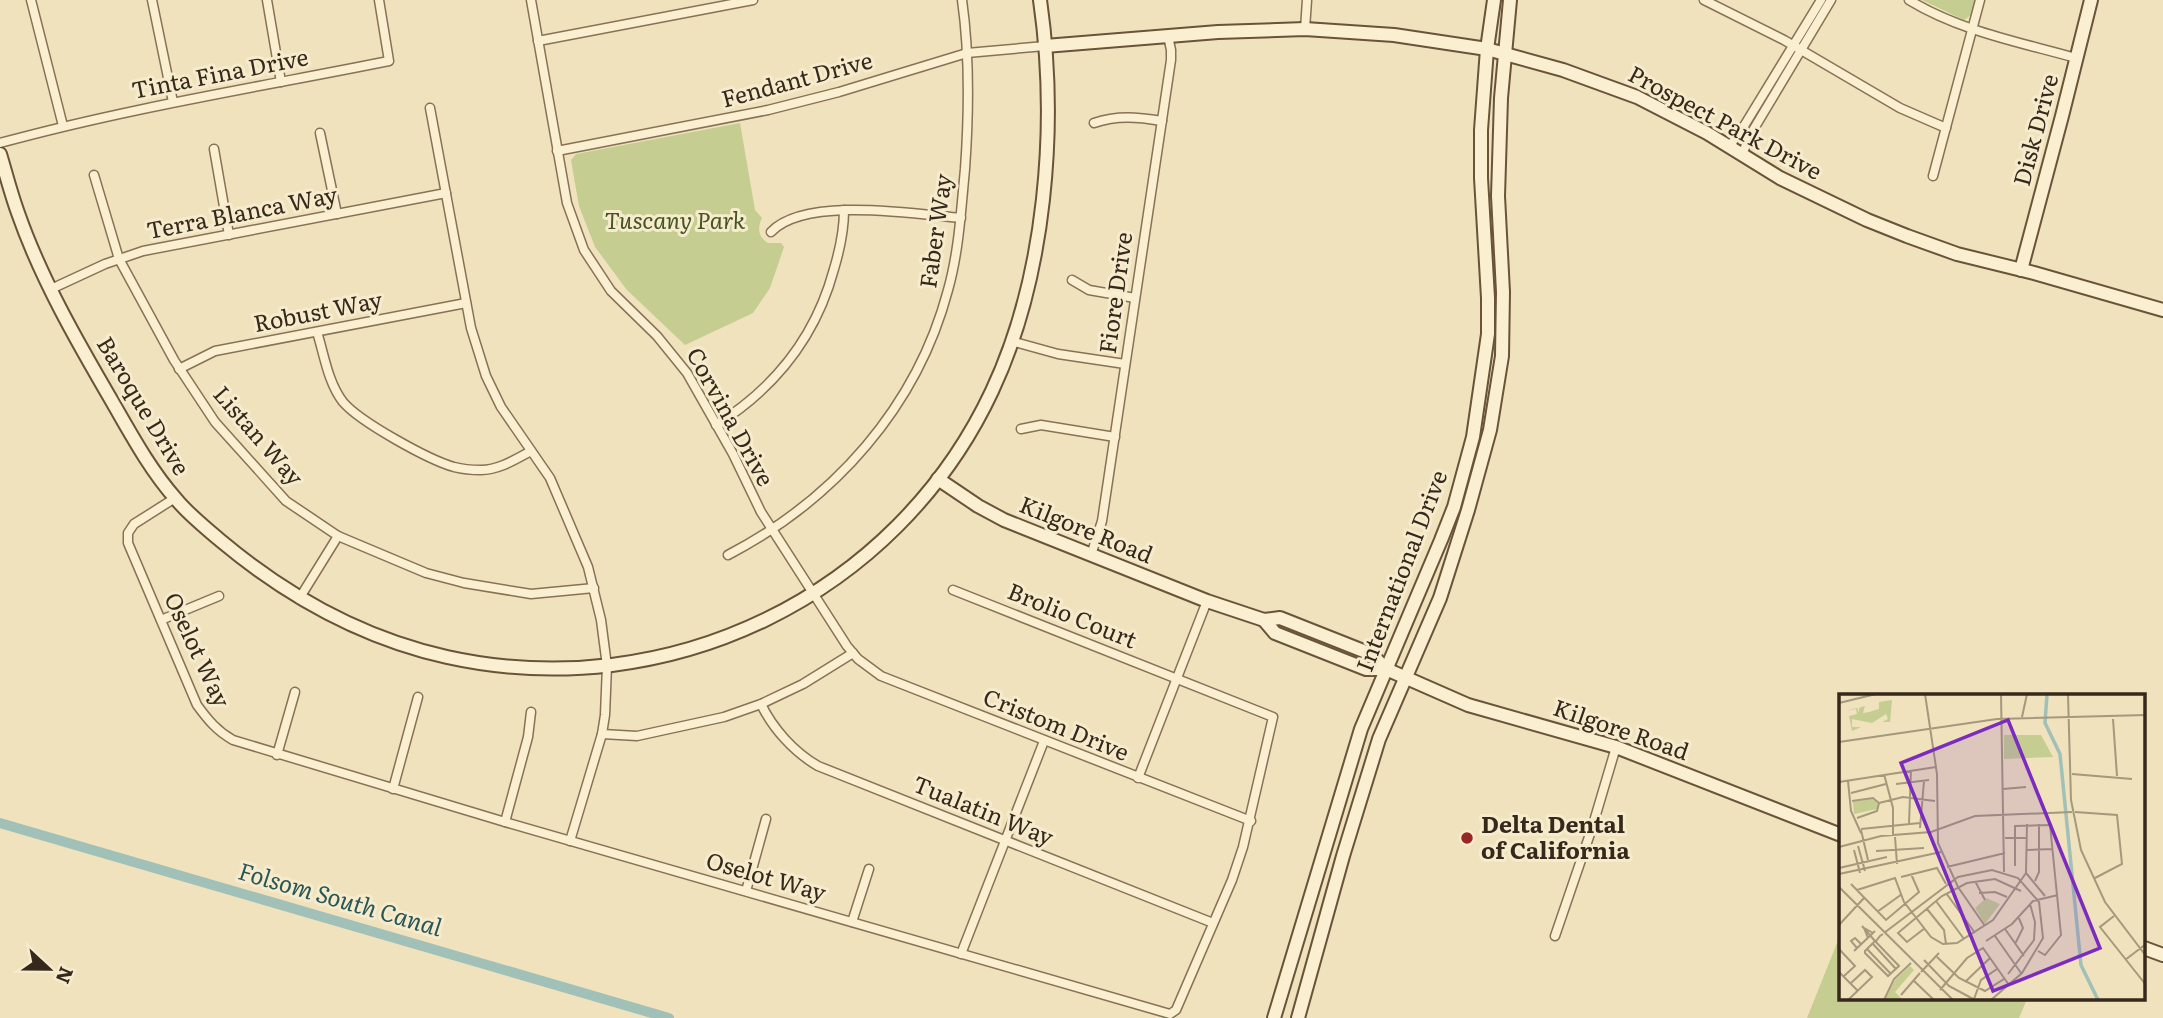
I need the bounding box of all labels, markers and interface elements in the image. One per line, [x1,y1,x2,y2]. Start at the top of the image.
street label: Tinta Fina Drive [128,38,311,106]
street label: Fendant Drive [717,42,876,115]
street label: Prospect Park Drive [1623,56,1829,187]
street label: Disk Drive [2003,70,2065,189]
street label: Faber Way [909,171,959,290]
street label: Terra Blanca Way [143,176,341,246]
park label: Tuscany Park [605,202,746,236]
street label: Fiore Drive [1089,230,1139,356]
street label: Robust Way [250,281,386,339]
street label: Baroque Drive [90,329,200,481]
street label: Corvina Drive [680,340,784,492]
street label: Listan Way [206,377,313,493]
street label: International Drive [1346,465,1454,676]
street label: Kilgore Road [1015,486,1159,570]
street label: Brolio Court [1003,573,1143,656]
street label: Oselot Way [157,586,241,713]
street label: Cristom Drive [979,678,1135,768]
street label: Kilgore Road [1549,689,1694,767]
inset map [1839,694,2146,1000]
street label: Tualatin Way [908,766,1060,853]
place label: Delta Dental of California [1481,806,1630,866]
marker: Delta Dental of California [1459,830,1475,846]
street label: Oselot Way [703,842,831,909]
water label: Folsom South Canal [235,852,447,943]
north arrow [14,934,84,1004]
text: N [50,963,82,988]

